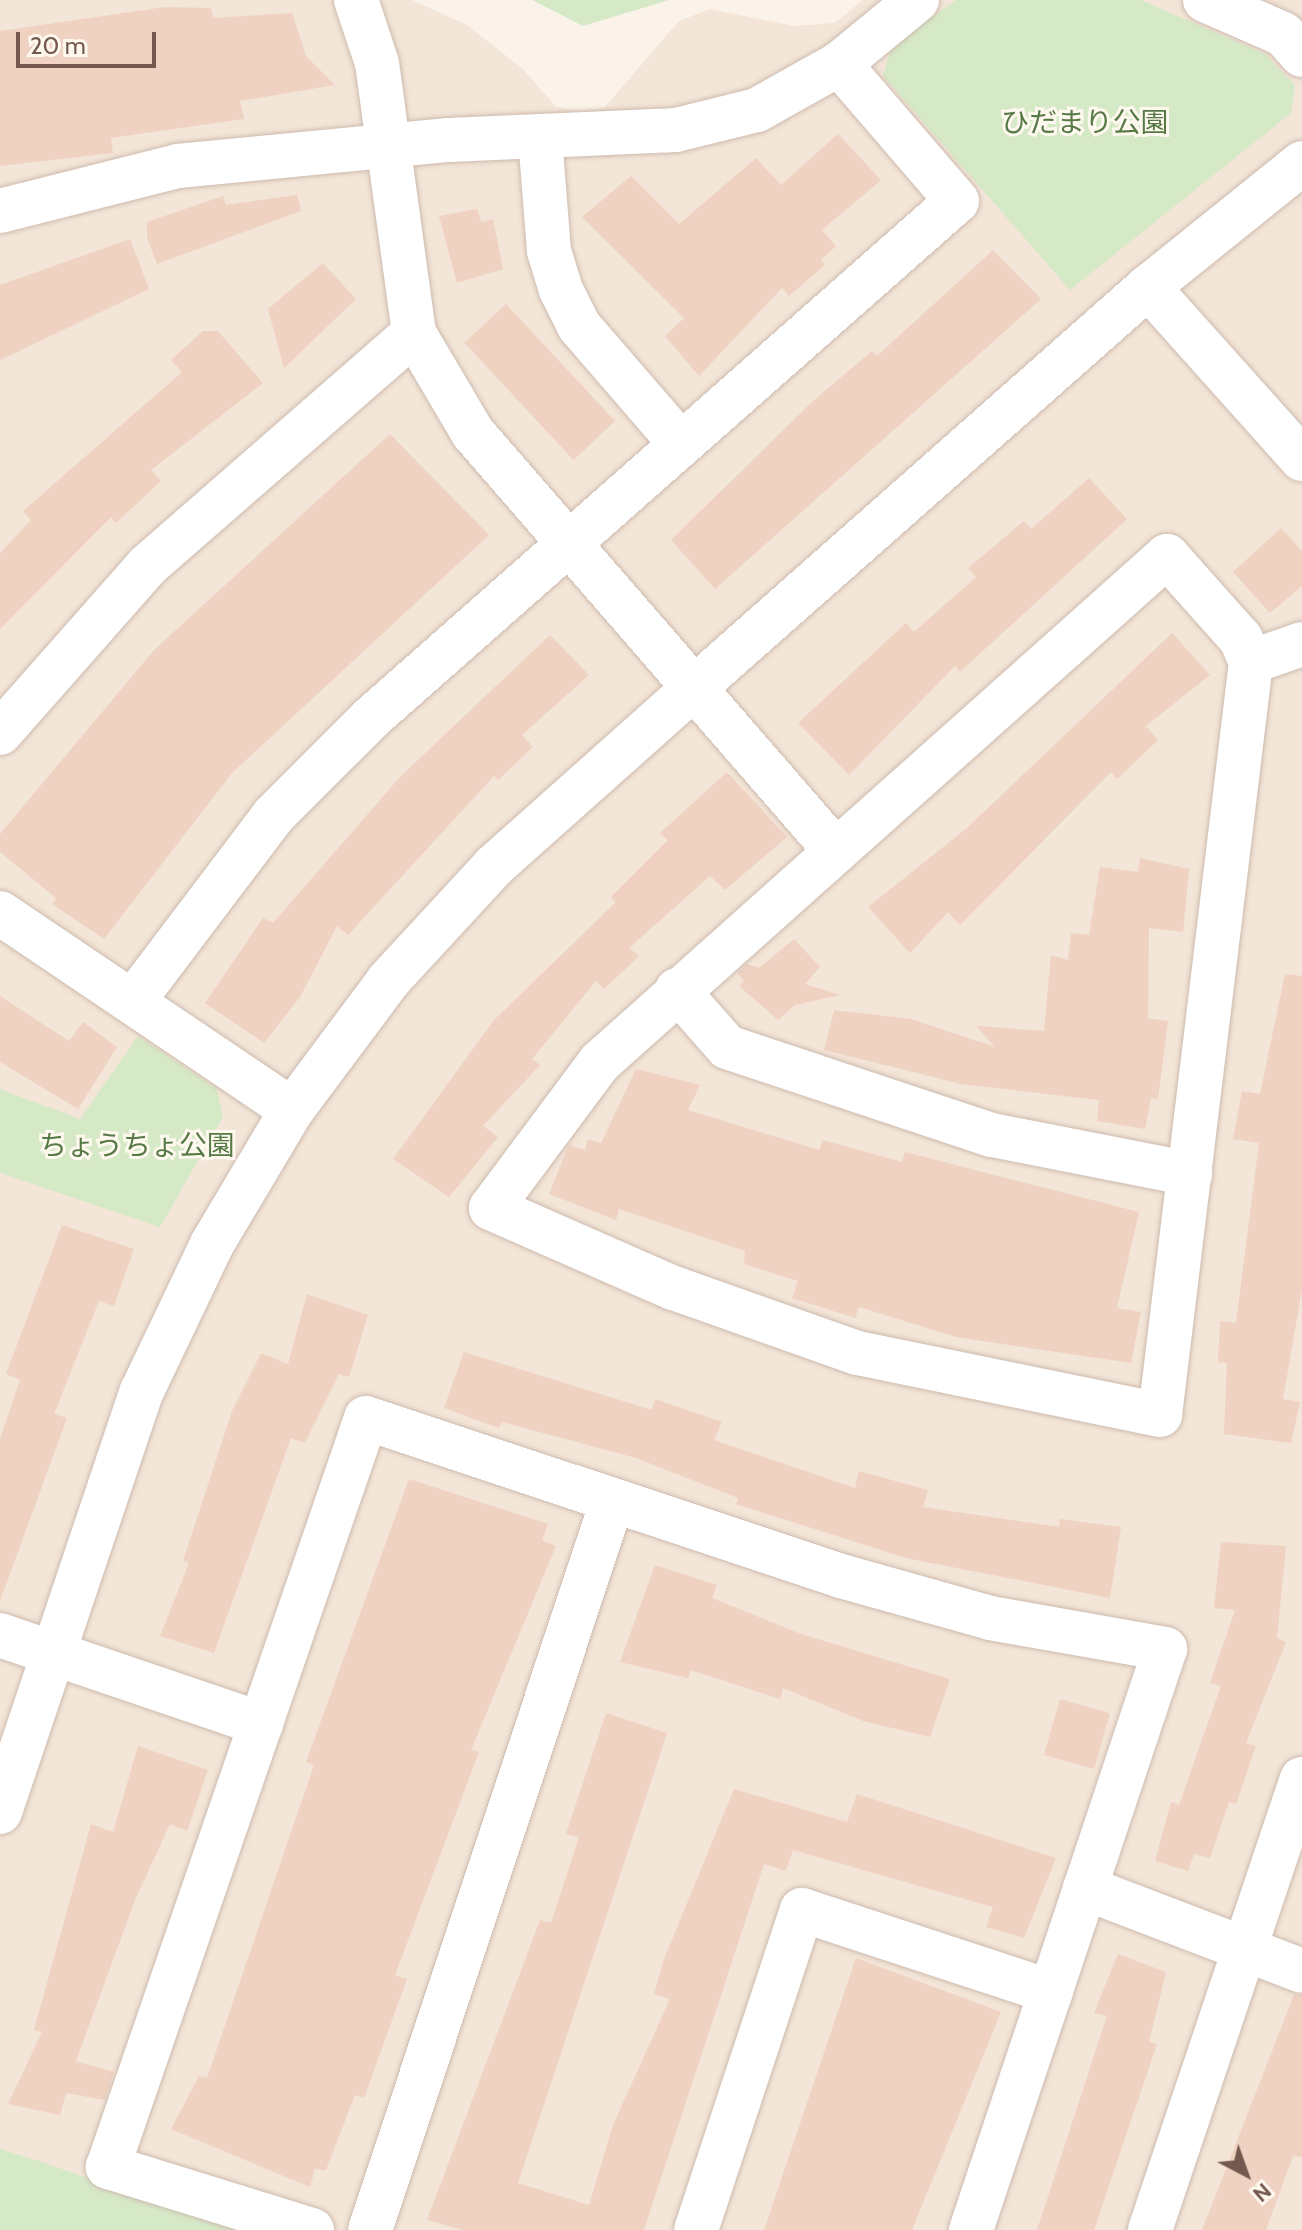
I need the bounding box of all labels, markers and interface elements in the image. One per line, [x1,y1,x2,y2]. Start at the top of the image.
scale bar [20,16,160,66]
text: 20 m [30,31,86,60]
park label: ひだまり公園 [1001,105,1169,139]
park label: ちょうちょ公園 [39,1128,235,1162]
north arrow [1206,2134,1286,2214]
text: N [1247,2177,1277,2208]

